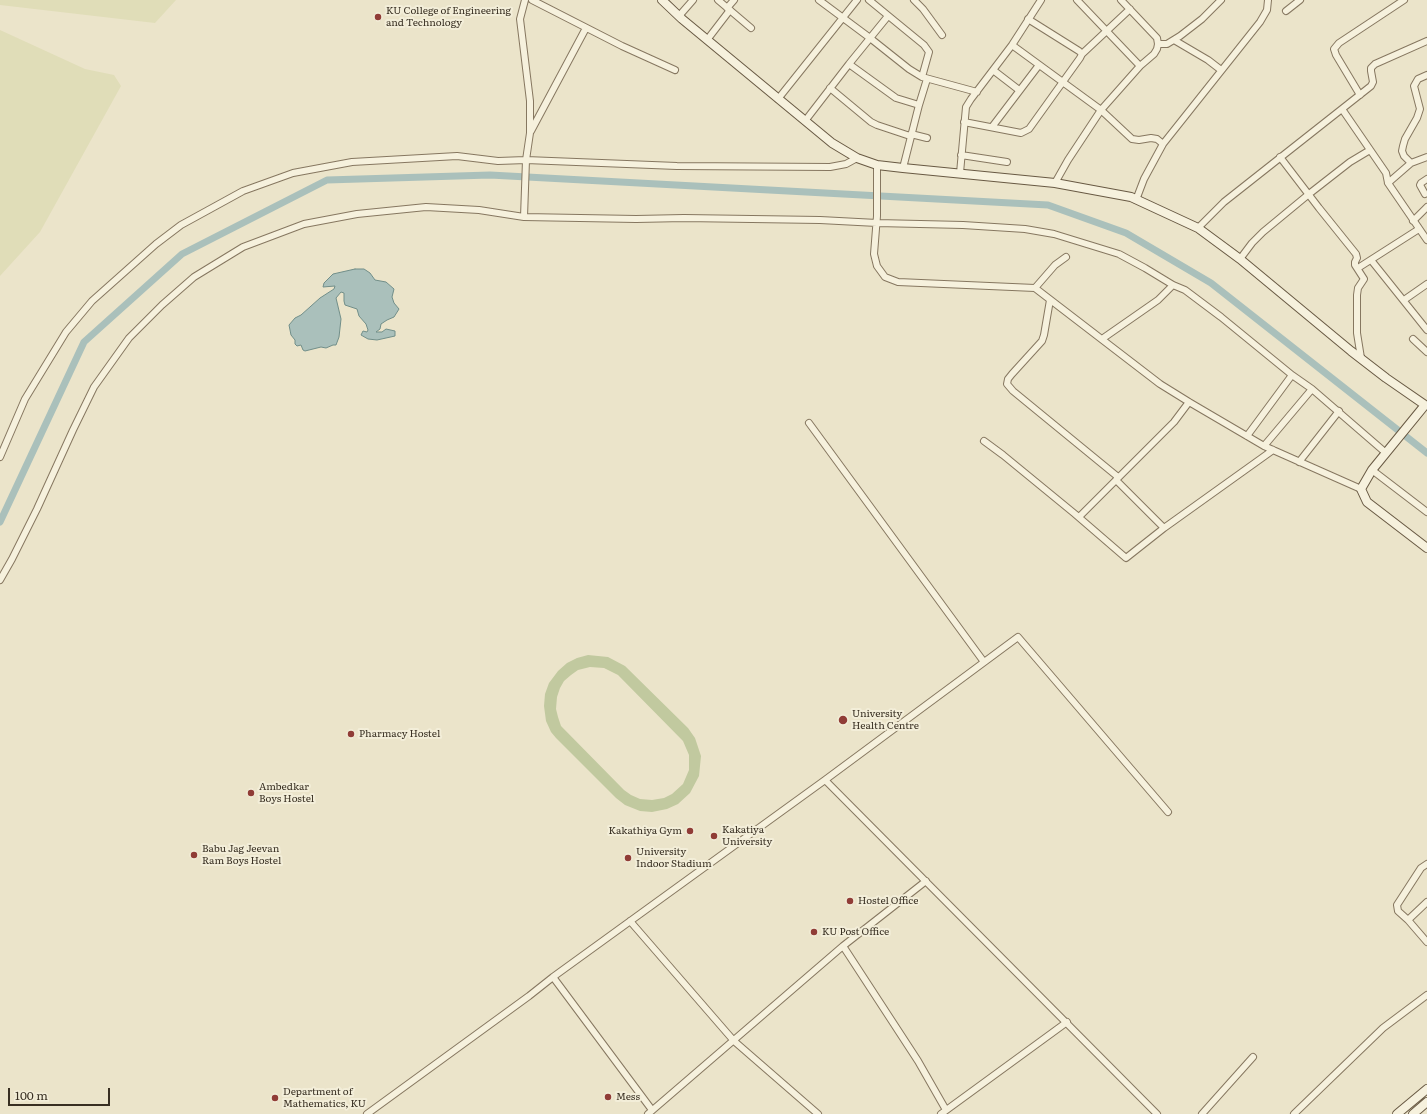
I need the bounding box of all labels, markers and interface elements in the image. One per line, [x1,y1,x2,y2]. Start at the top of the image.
place label: KU College of Engineering and Technology [386,5,511,28]
marker: KU College of Engineering and Technology [373,12,383,22]
place label: University Health Centre [852,708,919,732]
marker: University Health Centre [837,714,849,726]
place label: Pharmacy Hostel [359,728,440,740]
marker: Pharmacy Hostel [346,729,356,739]
place label: Ambedkar Boys Hostel [259,781,314,804]
marker: Ambedkar Boys Hostel [246,788,256,798]
place label: Kakatiya University [722,824,772,848]
place label: Kakathiya Gym [609,825,682,837]
marker: Kakathiya Gym [685,826,695,836]
marker: Kakatiya University [709,831,719,841]
place label: Babu Jag Jeevan Ram Boys Hostel [202,843,281,866]
place label: University Indoor Stadium [636,846,712,870]
marker: Babu Jag Jeevan Ram Boys Hostel [189,850,199,860]
marker: University Indoor Stadium [623,853,633,863]
place label: Hostel Office [858,895,918,907]
marker: Hostel Office [845,896,855,906]
place label: KU Post Office [822,926,889,938]
marker: KU Post Office [809,927,819,937]
scale bar [10,1080,112,1106]
text: 100 m [15,1086,48,1104]
place label: Department of Mathematics, KU [283,1086,366,1110]
place label: Mess [616,1091,640,1103]
marker: Mess [603,1092,613,1102]
marker: Department of Mathematics, KU [270,1093,280,1103]

